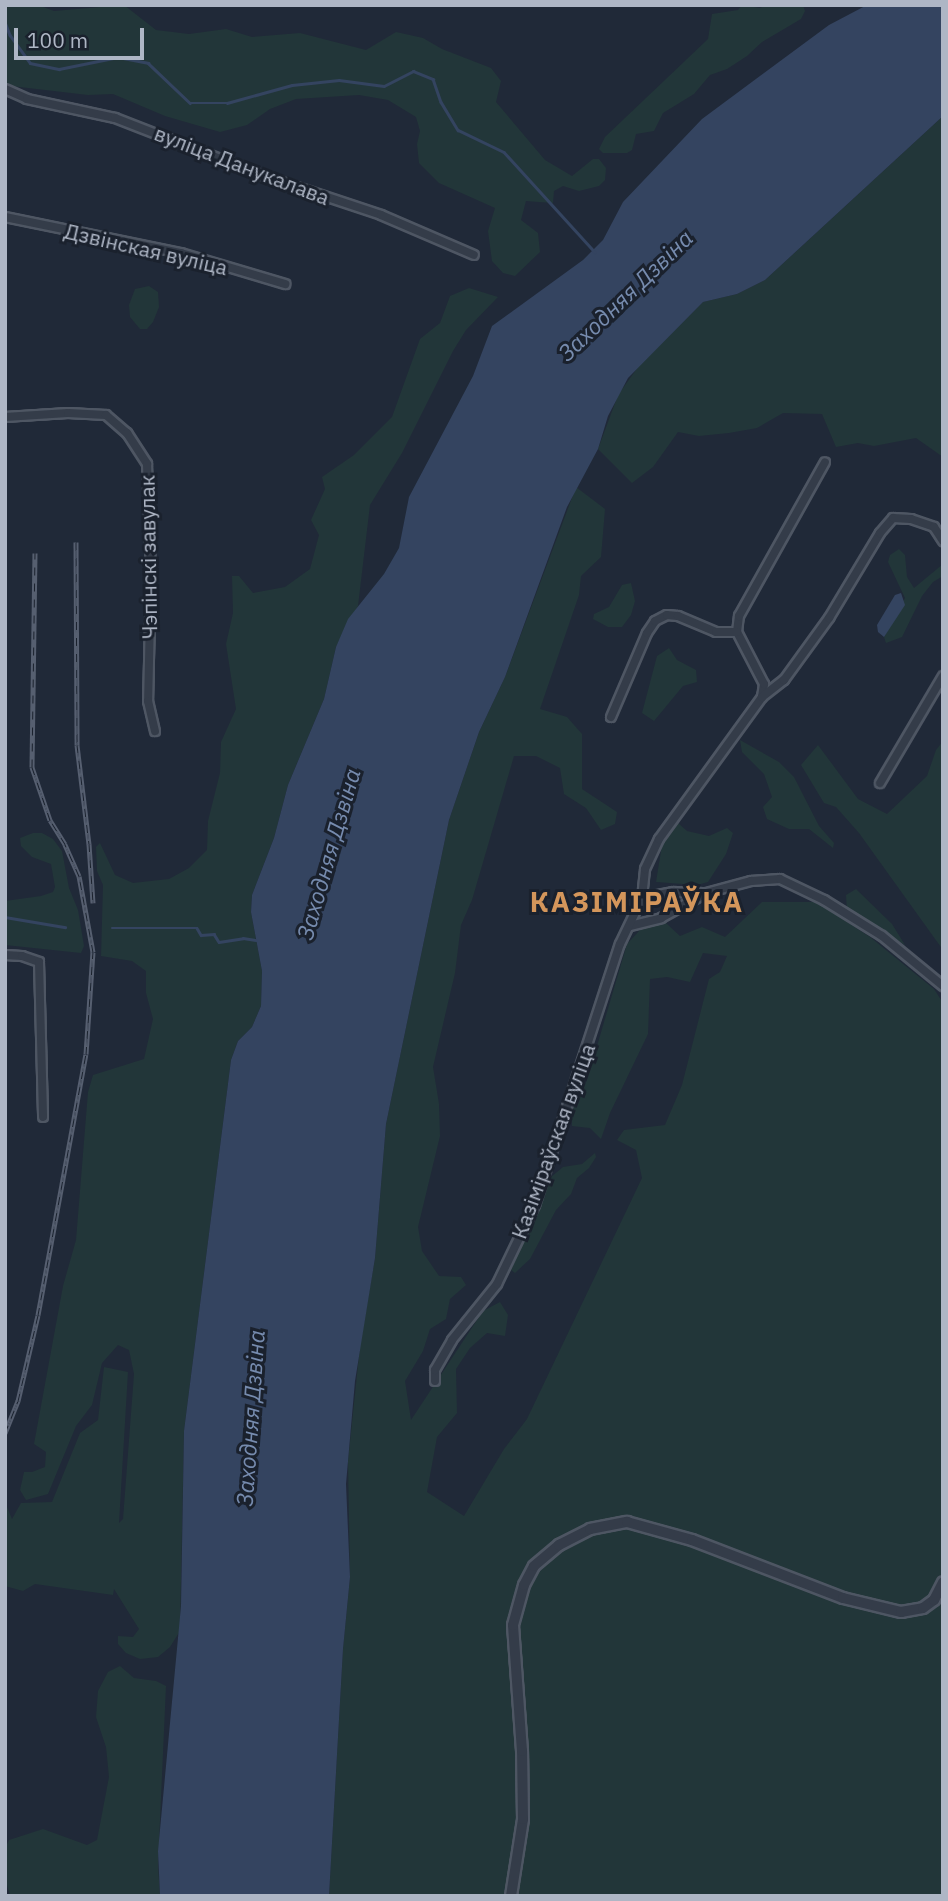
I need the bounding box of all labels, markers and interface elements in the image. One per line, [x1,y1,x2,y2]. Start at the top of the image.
scale bar [18,14,147,58]
text: 100 m [27,26,88,54]
street label: вуліца Данукалава [151,120,333,210]
street label: Дзвінская вуліца [62,218,230,280]
water label: Заходняя Дзвіна [552,224,698,366]
street label: Чэпінскі завулак [134,475,162,639]
water label: Заходняя Дзвіна [290,765,366,943]
district label: КАЗІМІРАЎКА [531,885,743,919]
street label: Казіміраўская вуліца [506,1040,600,1242]
water label: Заходняя Дзвіна [230,1329,270,1507]

